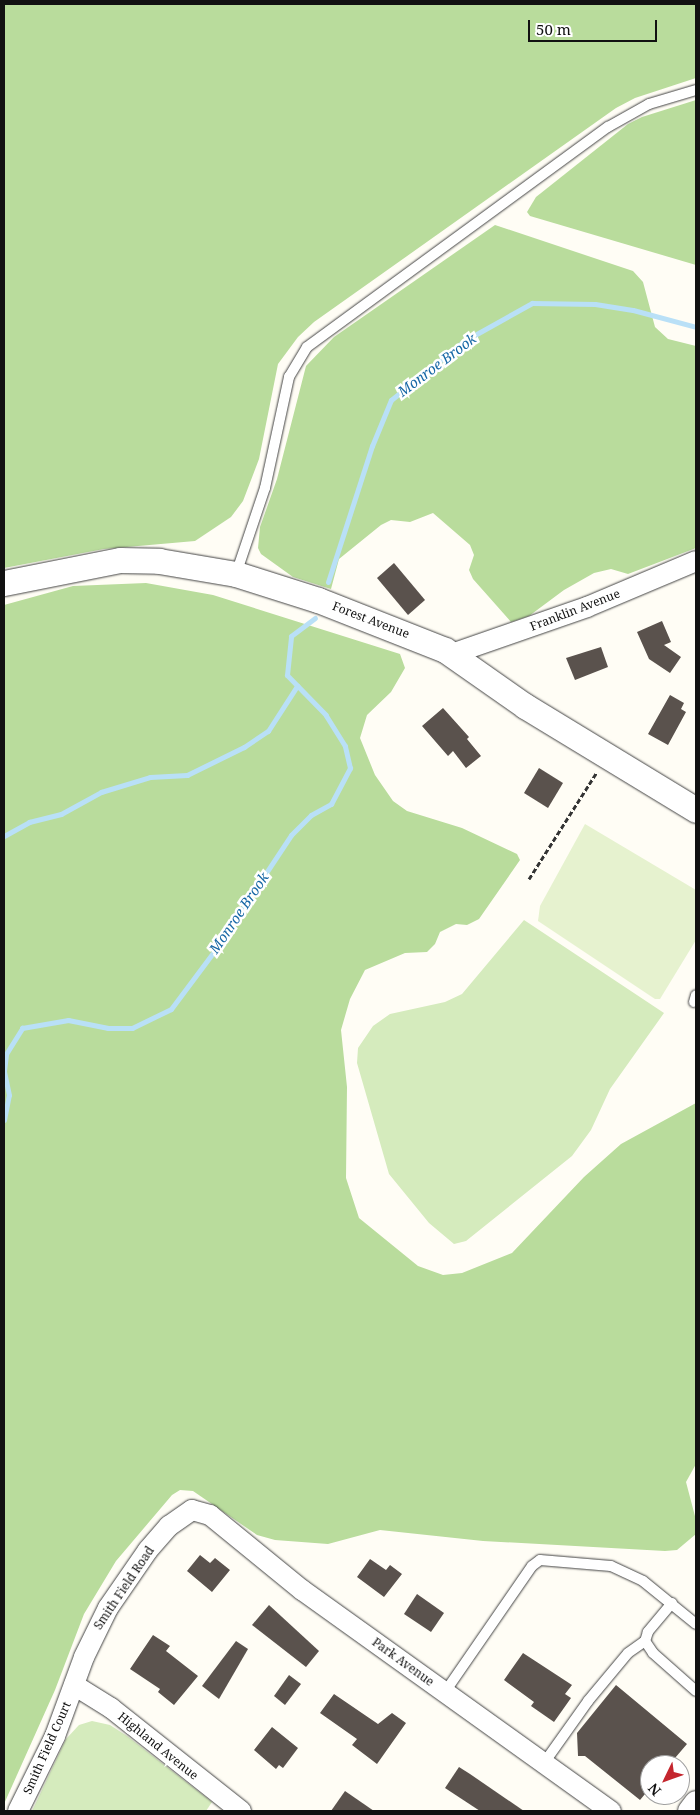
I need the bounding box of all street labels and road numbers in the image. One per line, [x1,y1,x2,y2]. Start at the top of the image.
street label: Franklin Avenue [528,586,622,634]
street label: Forest Avenue [330,599,412,641]
street label: Smith Field Road [91,1544,157,1632]
street label: Park Avenue [369,1635,437,1689]
street label: Smith Field Court [20,1699,74,1797]
street label: Highland Avenue [115,1709,201,1783]

